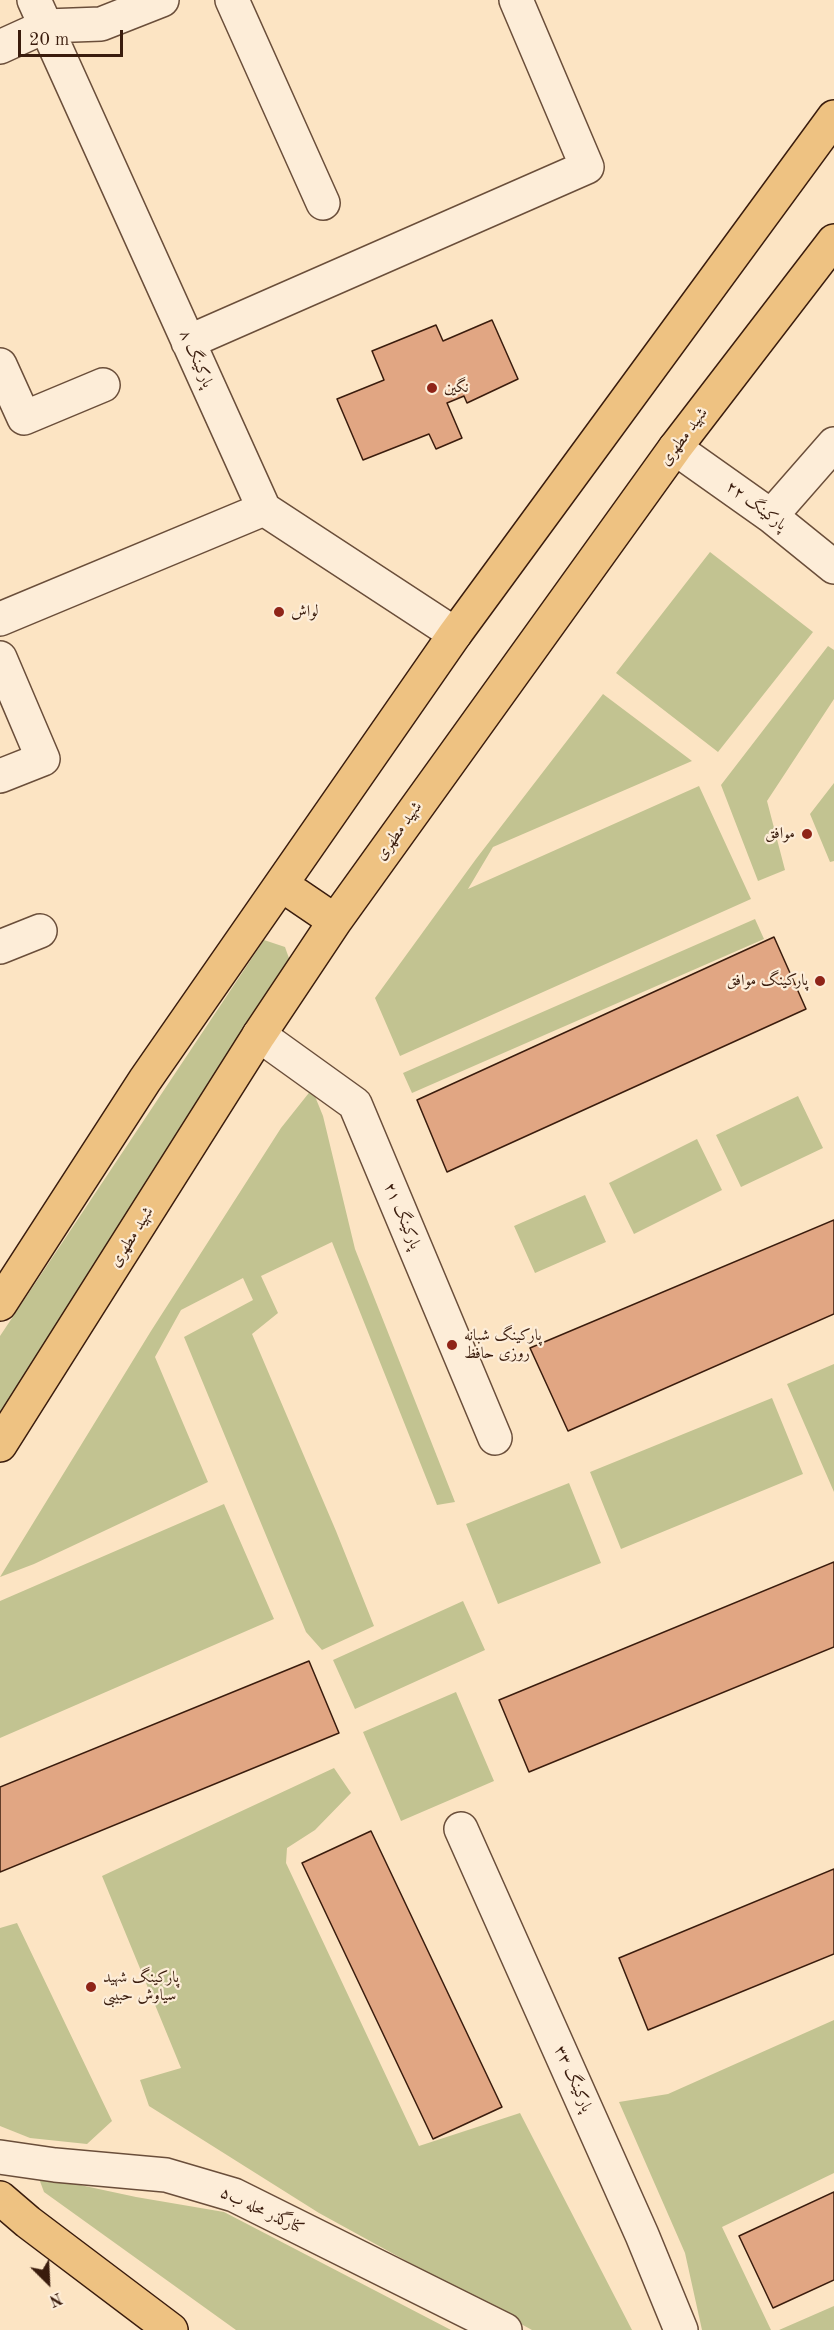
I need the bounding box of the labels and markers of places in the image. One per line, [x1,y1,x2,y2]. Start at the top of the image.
place label: نگین [444,378,469,398]
marker: نگین [425,381,439,395]
place label: لواش [291,602,319,622]
marker: لواش [272,605,286,619]
place label: موافق [765,824,795,844]
marker: موافق [800,827,814,841]
place label: پارکینگ موافق [727,971,808,991]
marker: پارکینگ موافق [813,974,827,988]
place label: پارکینگ شبانه روزی حافظ [464,1326,541,1364]
marker: پارکینگ شبانه روزی حافظ [445,1338,459,1352]
place label: پارکینگ شهید سیاوش حبیبی [103,1968,179,2006]
marker: پارکینگ شهید سیاوش حبیبی [84,1980,98,1994]

